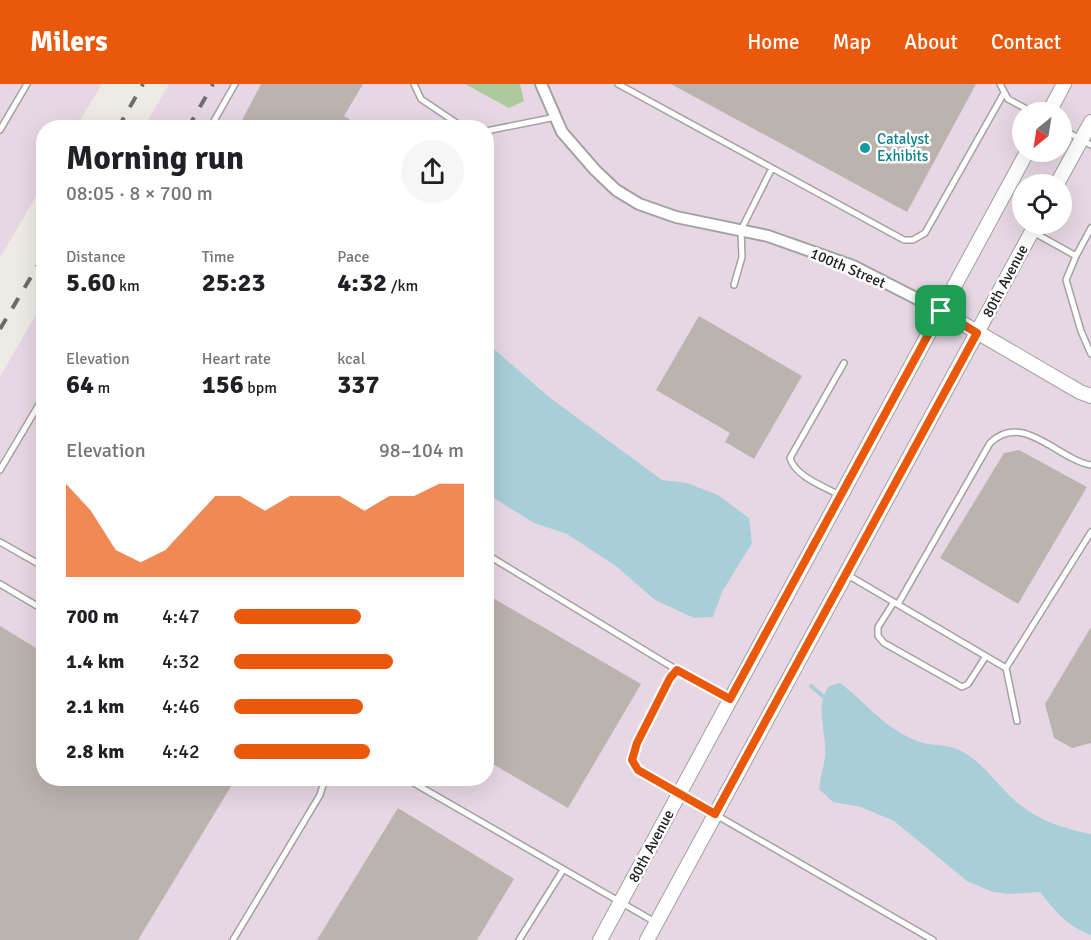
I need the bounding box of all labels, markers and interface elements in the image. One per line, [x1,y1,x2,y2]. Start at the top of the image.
text: Milers [30,25,108,59]
text: Home [747,29,800,55]
text: Map [833,29,871,55]
text: About [904,29,958,55]
text: Contact [991,29,1061,55]
north arrow [1012,102,1072,162]
map controls [1012,102,1072,234]
place label: Catalyst Exhibits [877,130,929,165]
text: Morning run [66,138,244,179]
button: share [401,140,464,203]
marker: Catalyst Exhibits [858,141,872,155]
button: locate [1012,174,1072,234]
text: 08:05 · 8 × 700 m [66,181,213,206]
street label: 80th Avenue [978,242,1032,320]
street label: 100th Street [808,244,888,292]
text: Distance [66,247,126,267]
text: Time [202,247,235,267]
text: Pace [337,247,370,267]
text: 5.60 [66,267,116,299]
text: 25:23 [202,267,265,299]
text: 4:32 [337,267,387,299]
text: km [116,276,140,296]
text: /km [387,276,418,296]
pin [915,285,966,336]
icon: arrive [924,294,957,327]
text: Elevation [66,349,130,369]
text: Heart rate [202,349,271,369]
text: kcal [337,349,365,369]
text: 64 [66,369,94,401]
text: 156 [202,369,244,401]
text: 337 [337,369,379,401]
text: m [94,378,110,398]
text: bpm [244,378,277,398]
text: Elevation [66,438,146,463]
text: 98–104 m [379,438,464,463]
text: 700 m [66,604,119,629]
text: 4:47 [162,604,200,629]
text: 1.4 km [66,649,124,674]
text: 4:32 [162,649,200,674]
text: 2.1 km [66,694,124,719]
text: 4:46 [162,694,200,719]
text: 2.8 km [66,739,124,764]
text: 4:42 [162,739,200,764]
street label: 80th Avenue [624,807,678,885]

